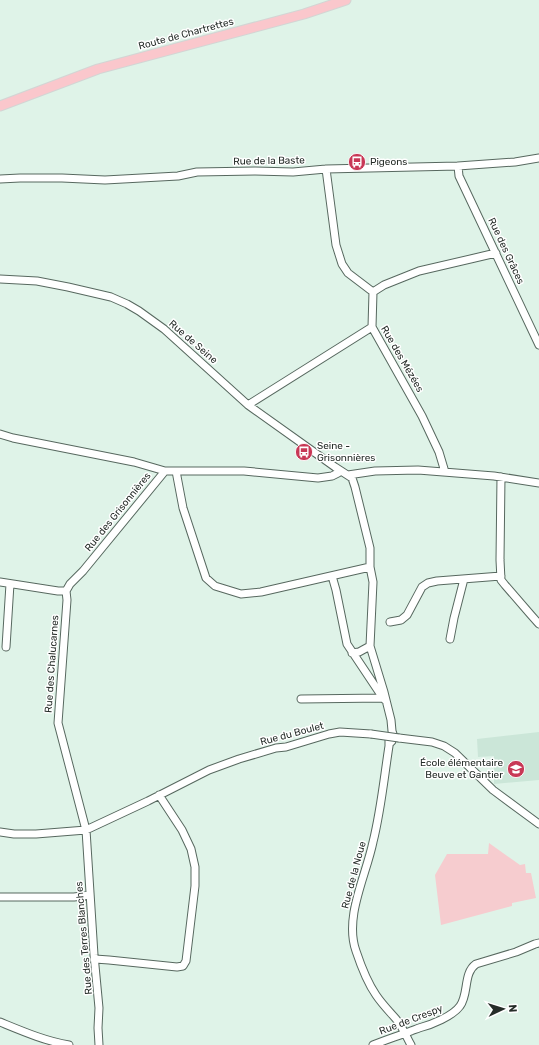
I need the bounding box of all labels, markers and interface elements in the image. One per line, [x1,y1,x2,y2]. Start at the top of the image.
street label: Route de Chartrettes [137,16,235,52]
bus stop icon: Pigeons [347,152,367,172]
street label: Rue de la Baste [233,154,305,168]
place label: Pigeons [370,156,407,168]
street label: Rue des Grâces [485,216,527,286]
street label: Rue de Seine [166,318,220,367]
street label: Rue des Mézées [378,324,426,394]
place label: Seine - Grisonnières [317,440,375,464]
bus stop icon: Seine - Grisonnières [294,442,314,462]
street label: Rue des Grisonnières [82,470,154,554]
street label: Rue des Chalucarnes [43,615,61,713]
street label: Rue du Boulet [259,720,325,748]
place label: École élémentaire Beuve et Gantier [420,757,503,781]
school or university icon: École élémentaire Beuve et Gantier [506,759,526,779]
street label: Rue de la Noue [339,840,369,910]
street label: Rue des Terres Blanches [73,881,95,995]
north arrow [483,989,523,1029]
street label: Rue de Crespy [378,1002,445,1038]
text: N [506,1004,519,1013]

